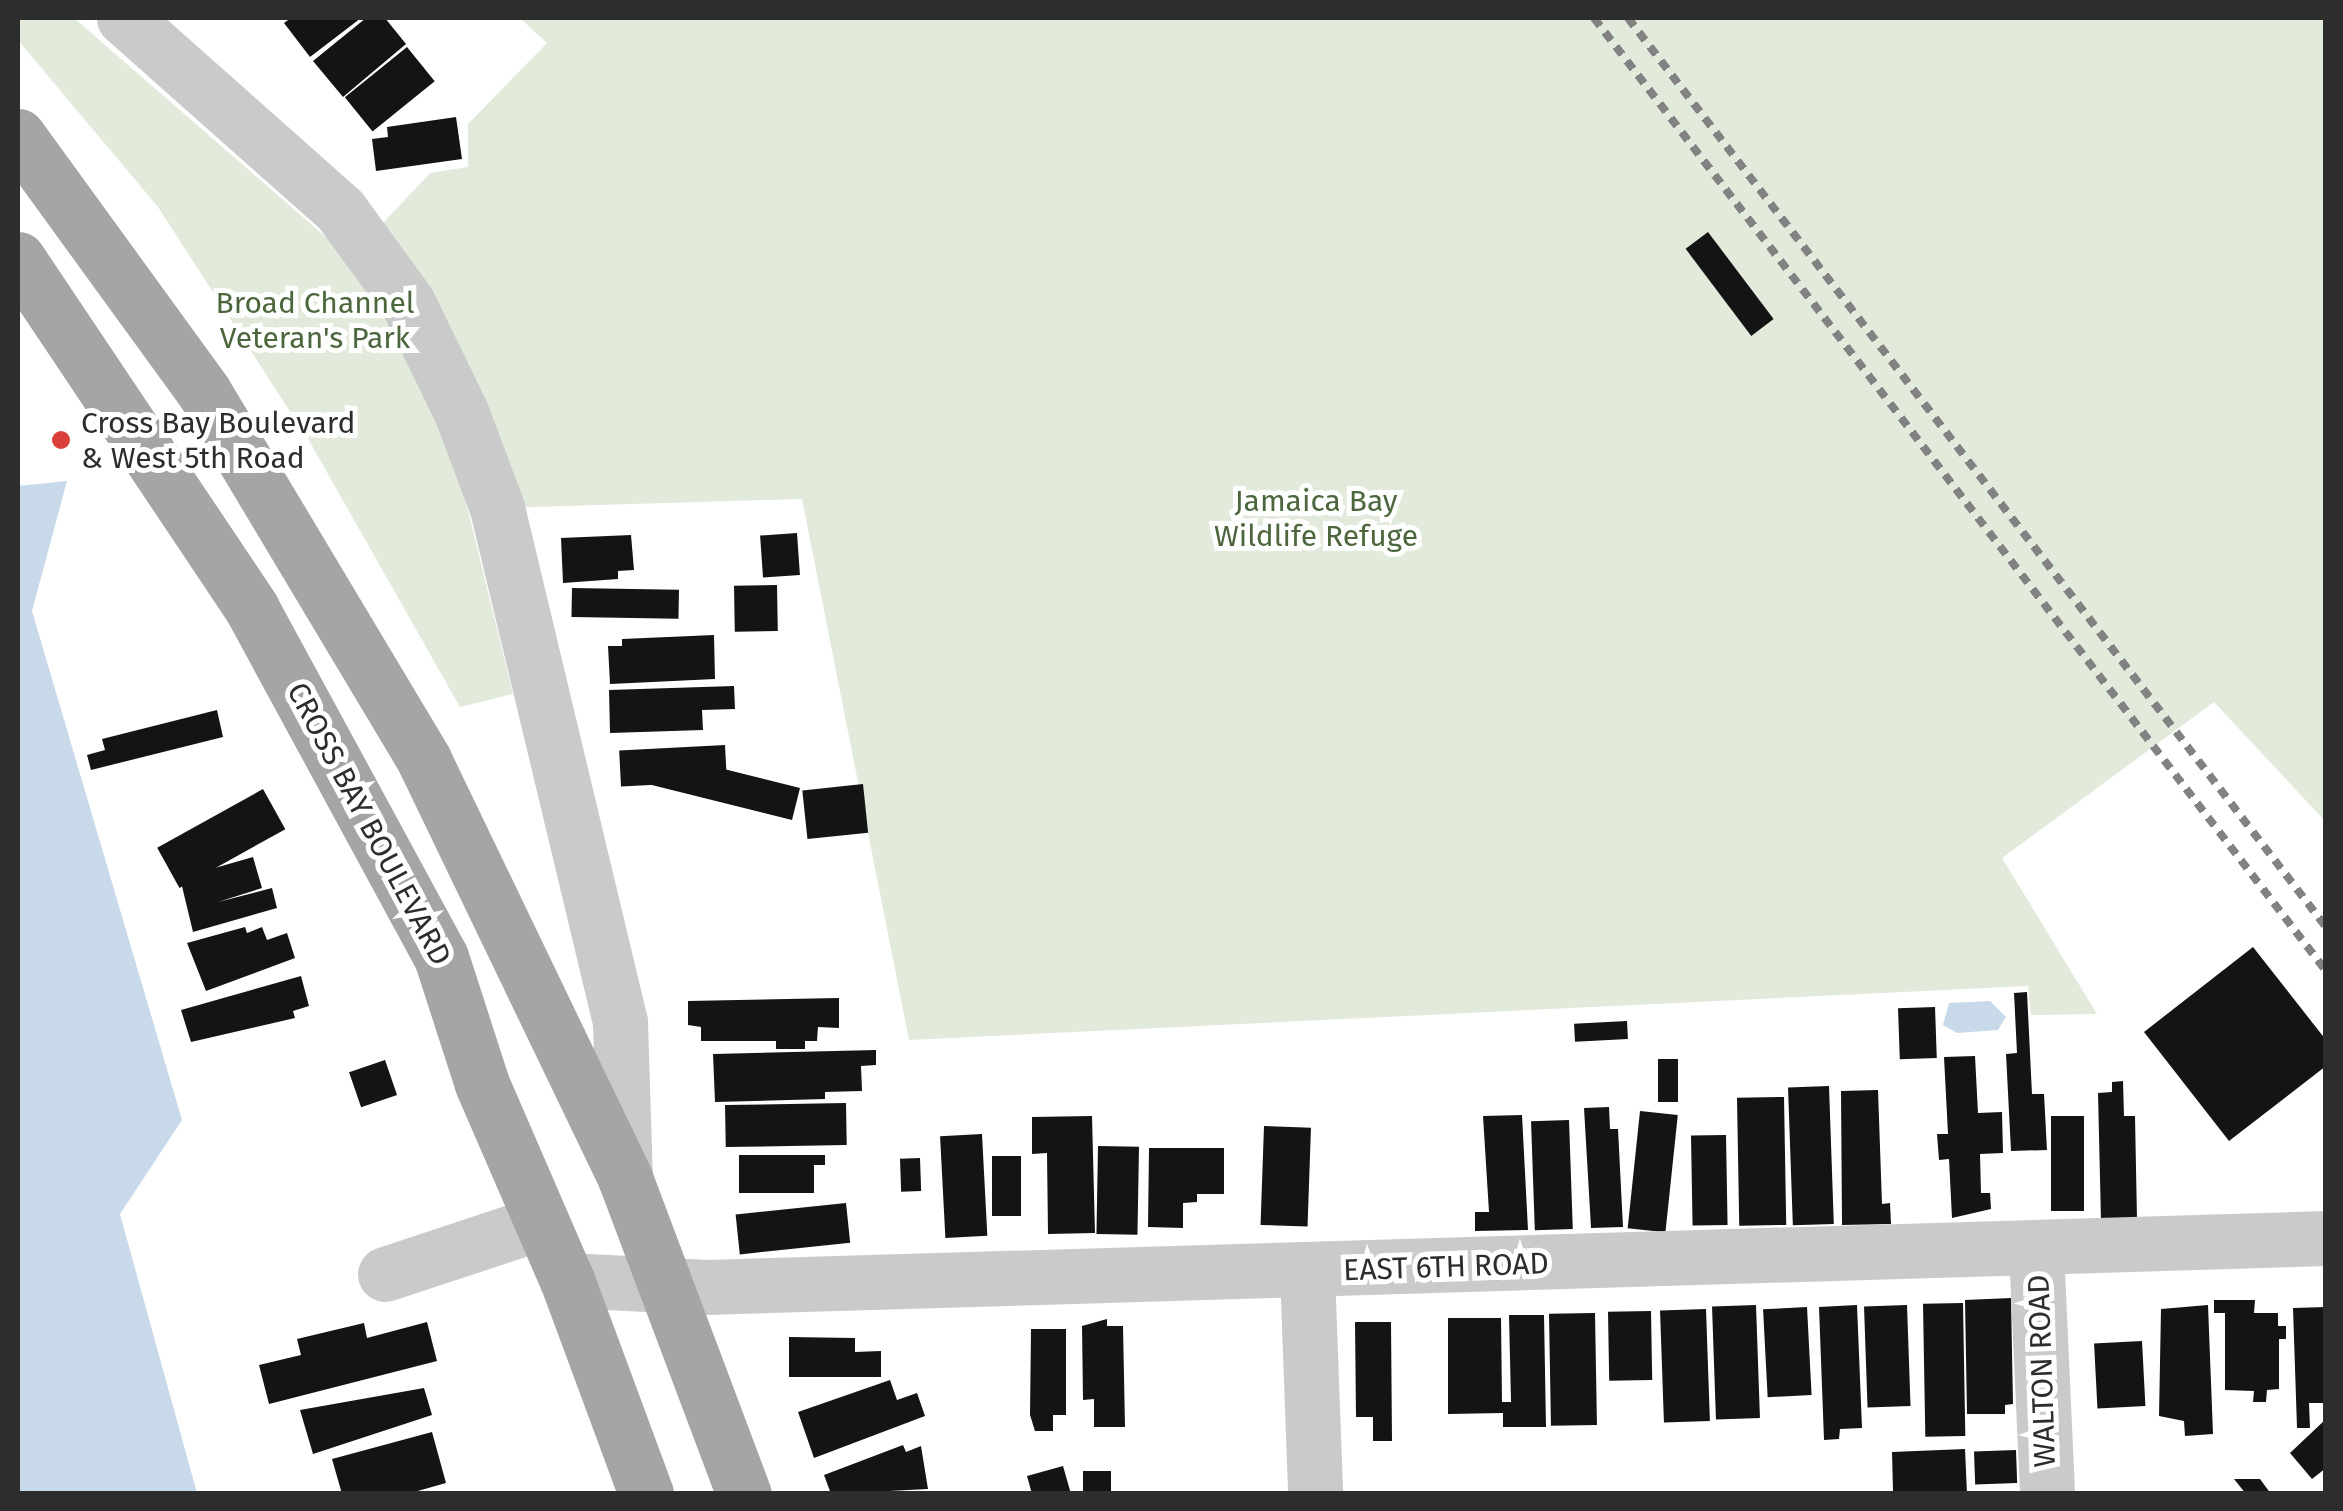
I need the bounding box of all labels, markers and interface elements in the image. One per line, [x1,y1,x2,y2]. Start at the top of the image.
park label: Broad Channel Veteran's Park [215,285,415,356]
place label: Cross Bay Boulevard & West 5th Road [81,405,355,476]
marker: Cross Bay Boulevard & West 5th Road [50,429,72,451]
park label: Jamaica Bay Wildlife Refuge [1214,483,1418,554]
street label: CROSS BAY BOULEVARD [279,677,459,971]
street label: EAST 6TH ROAD [1343,1245,1549,1289]
street label: WALTON ROAD [2021,1274,2063,1468]

